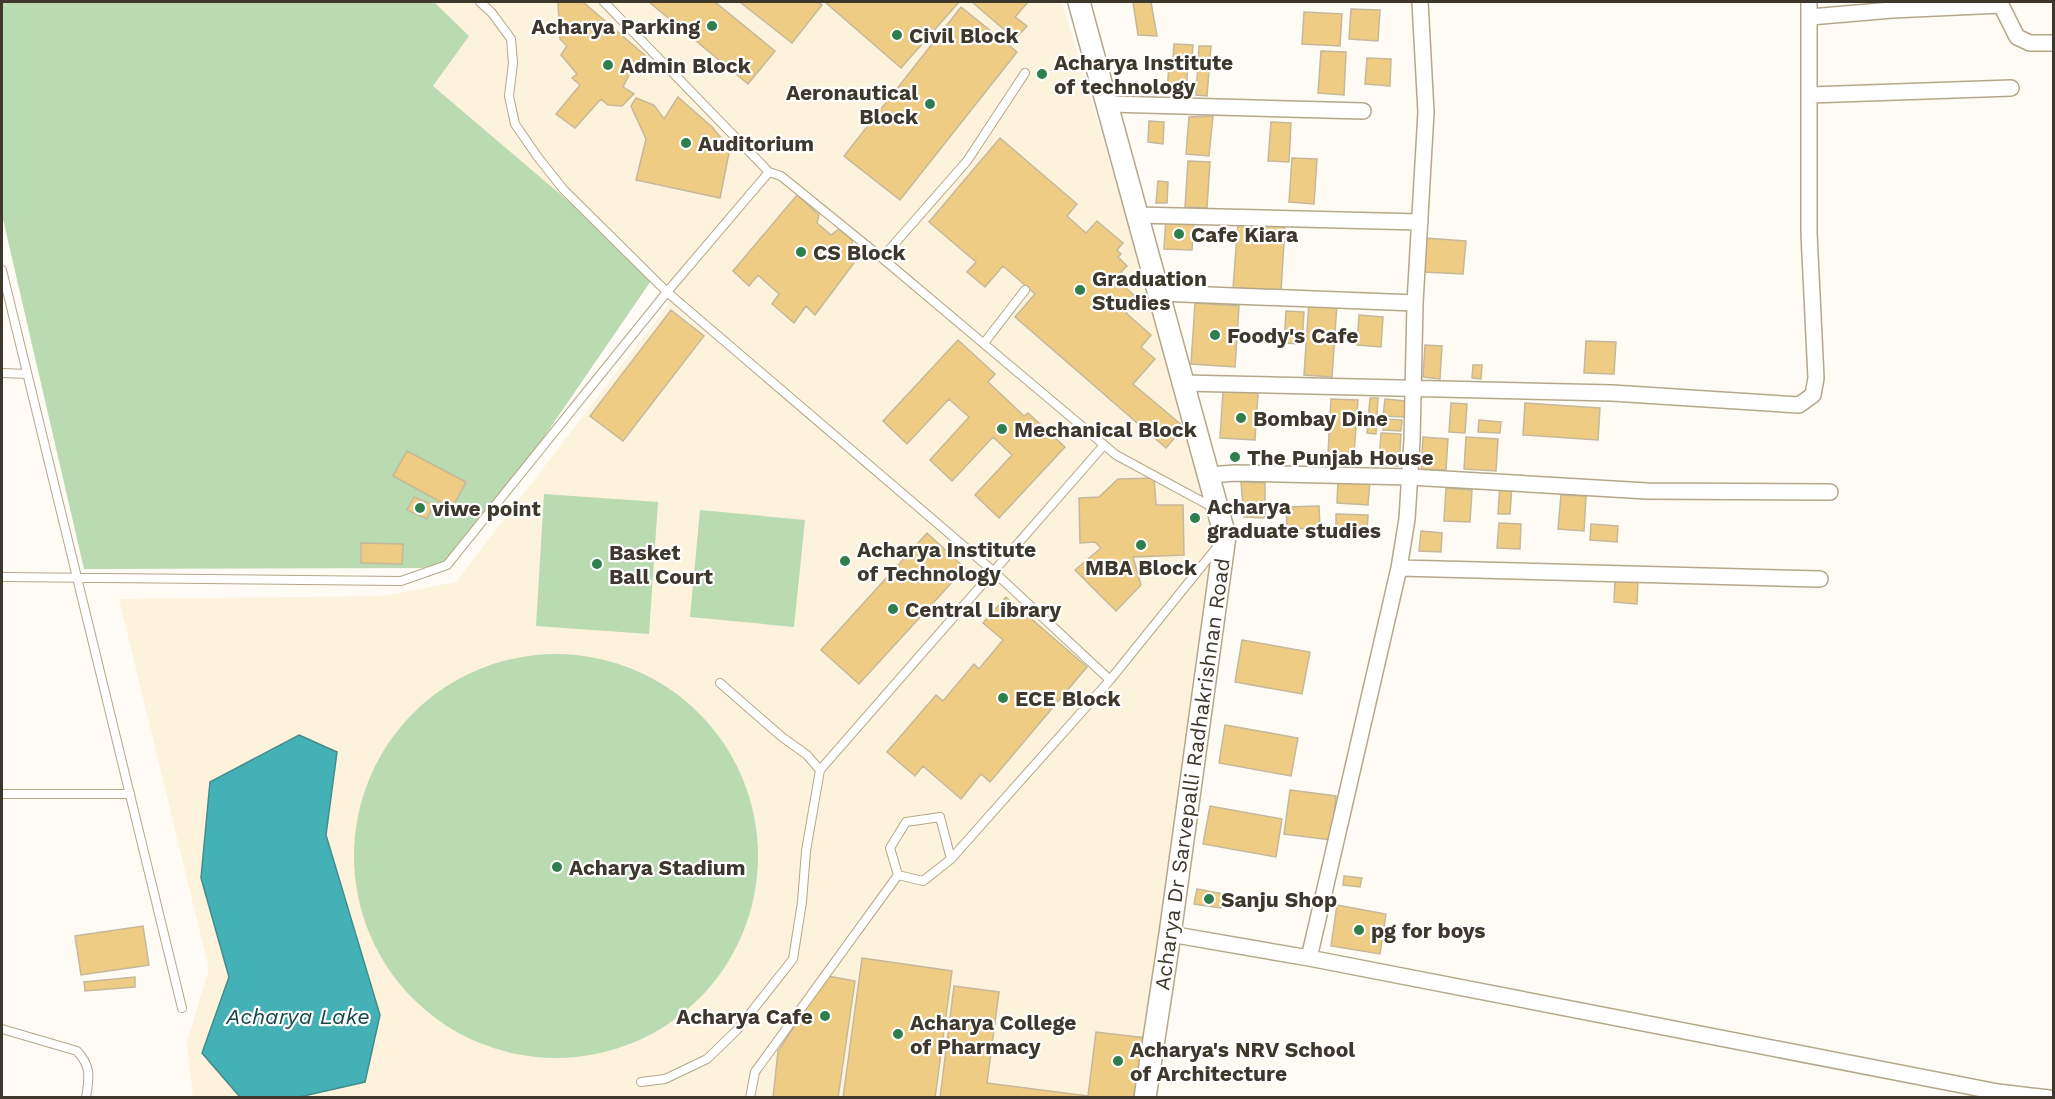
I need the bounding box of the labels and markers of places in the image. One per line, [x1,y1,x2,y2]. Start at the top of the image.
place label: Acharya Parking [531,14,700,39]
marker: Acharya Parking [705,19,719,33]
place label: Civil Block [909,23,1020,48]
marker: Civil Block [890,28,904,42]
place label: Acharya Institute of technology [1054,50,1233,99]
place label: Admin Block [620,53,752,78]
marker: Admin Block [601,58,615,72]
marker: Acharya Institute of technology [1035,67,1049,81]
place label: Aeronautical Block [786,80,919,129]
marker: Aeronautical Block [923,97,937,111]
place label: Auditorium [698,131,814,156]
marker: Auditorium [679,136,693,150]
place label: Cafe Kiara [1191,222,1299,247]
marker: Cafe Kiara [1172,227,1186,241]
place label: CS Block [813,240,907,265]
marker: CS Block [794,245,808,259]
place label: Graduation Studies [1092,266,1207,315]
marker: Graduation Studies [1073,283,1087,297]
place label: Foody's Cafe [1227,323,1358,348]
marker: Foody's Cafe [1208,328,1222,342]
place label: Bombay Dine [1253,406,1388,431]
marker: Bombay Dine [1234,411,1248,425]
place label: Mechanical Block [1014,417,1198,442]
marker: Mechanical Block [995,422,1009,436]
place label: The Punjab House [1247,445,1434,470]
marker: The Punjab House [1228,450,1242,464]
place label: Acharya graduate studies [1207,494,1381,543]
place label: viwe point [431,496,541,521]
marker: viwe point [413,501,427,515]
marker: Acharya graduate studies [1188,511,1202,525]
place label: Acharya Institute of Technology [857,537,1036,586]
marker: MBA Block [1134,538,1148,552]
place label: Basket Ball Court [609,540,713,589]
marker: Acharya Institute of Technology [838,554,852,568]
place label: MBA Block [1085,555,1198,580]
marker: Basket Ball Court [590,557,604,571]
place label: Central Library [905,597,1061,622]
marker: Central Library [886,602,900,616]
place label: ECE Block [1015,686,1121,711]
marker: ECE Block [996,691,1010,705]
place label: Acharya Stadium [569,855,746,880]
marker: Acharya Stadium [550,860,564,874]
place label: Sanju Shop [1221,887,1337,912]
marker: Sanju Shop [1202,892,1216,906]
place label: pg for boys [1371,918,1486,943]
marker: pg for boys [1352,923,1366,937]
place label: Acharya Cafe [676,1004,813,1029]
marker: Acharya Cafe [818,1009,832,1023]
place label: Acharya College of Pharmacy [910,1010,1076,1059]
marker: Acharya College of Pharmacy [891,1027,905,1041]
place label: Acharya's NRV School of Architecture [1130,1037,1355,1086]
marker: Acharya's NRV School of Architecture [1111,1054,1125,1068]

